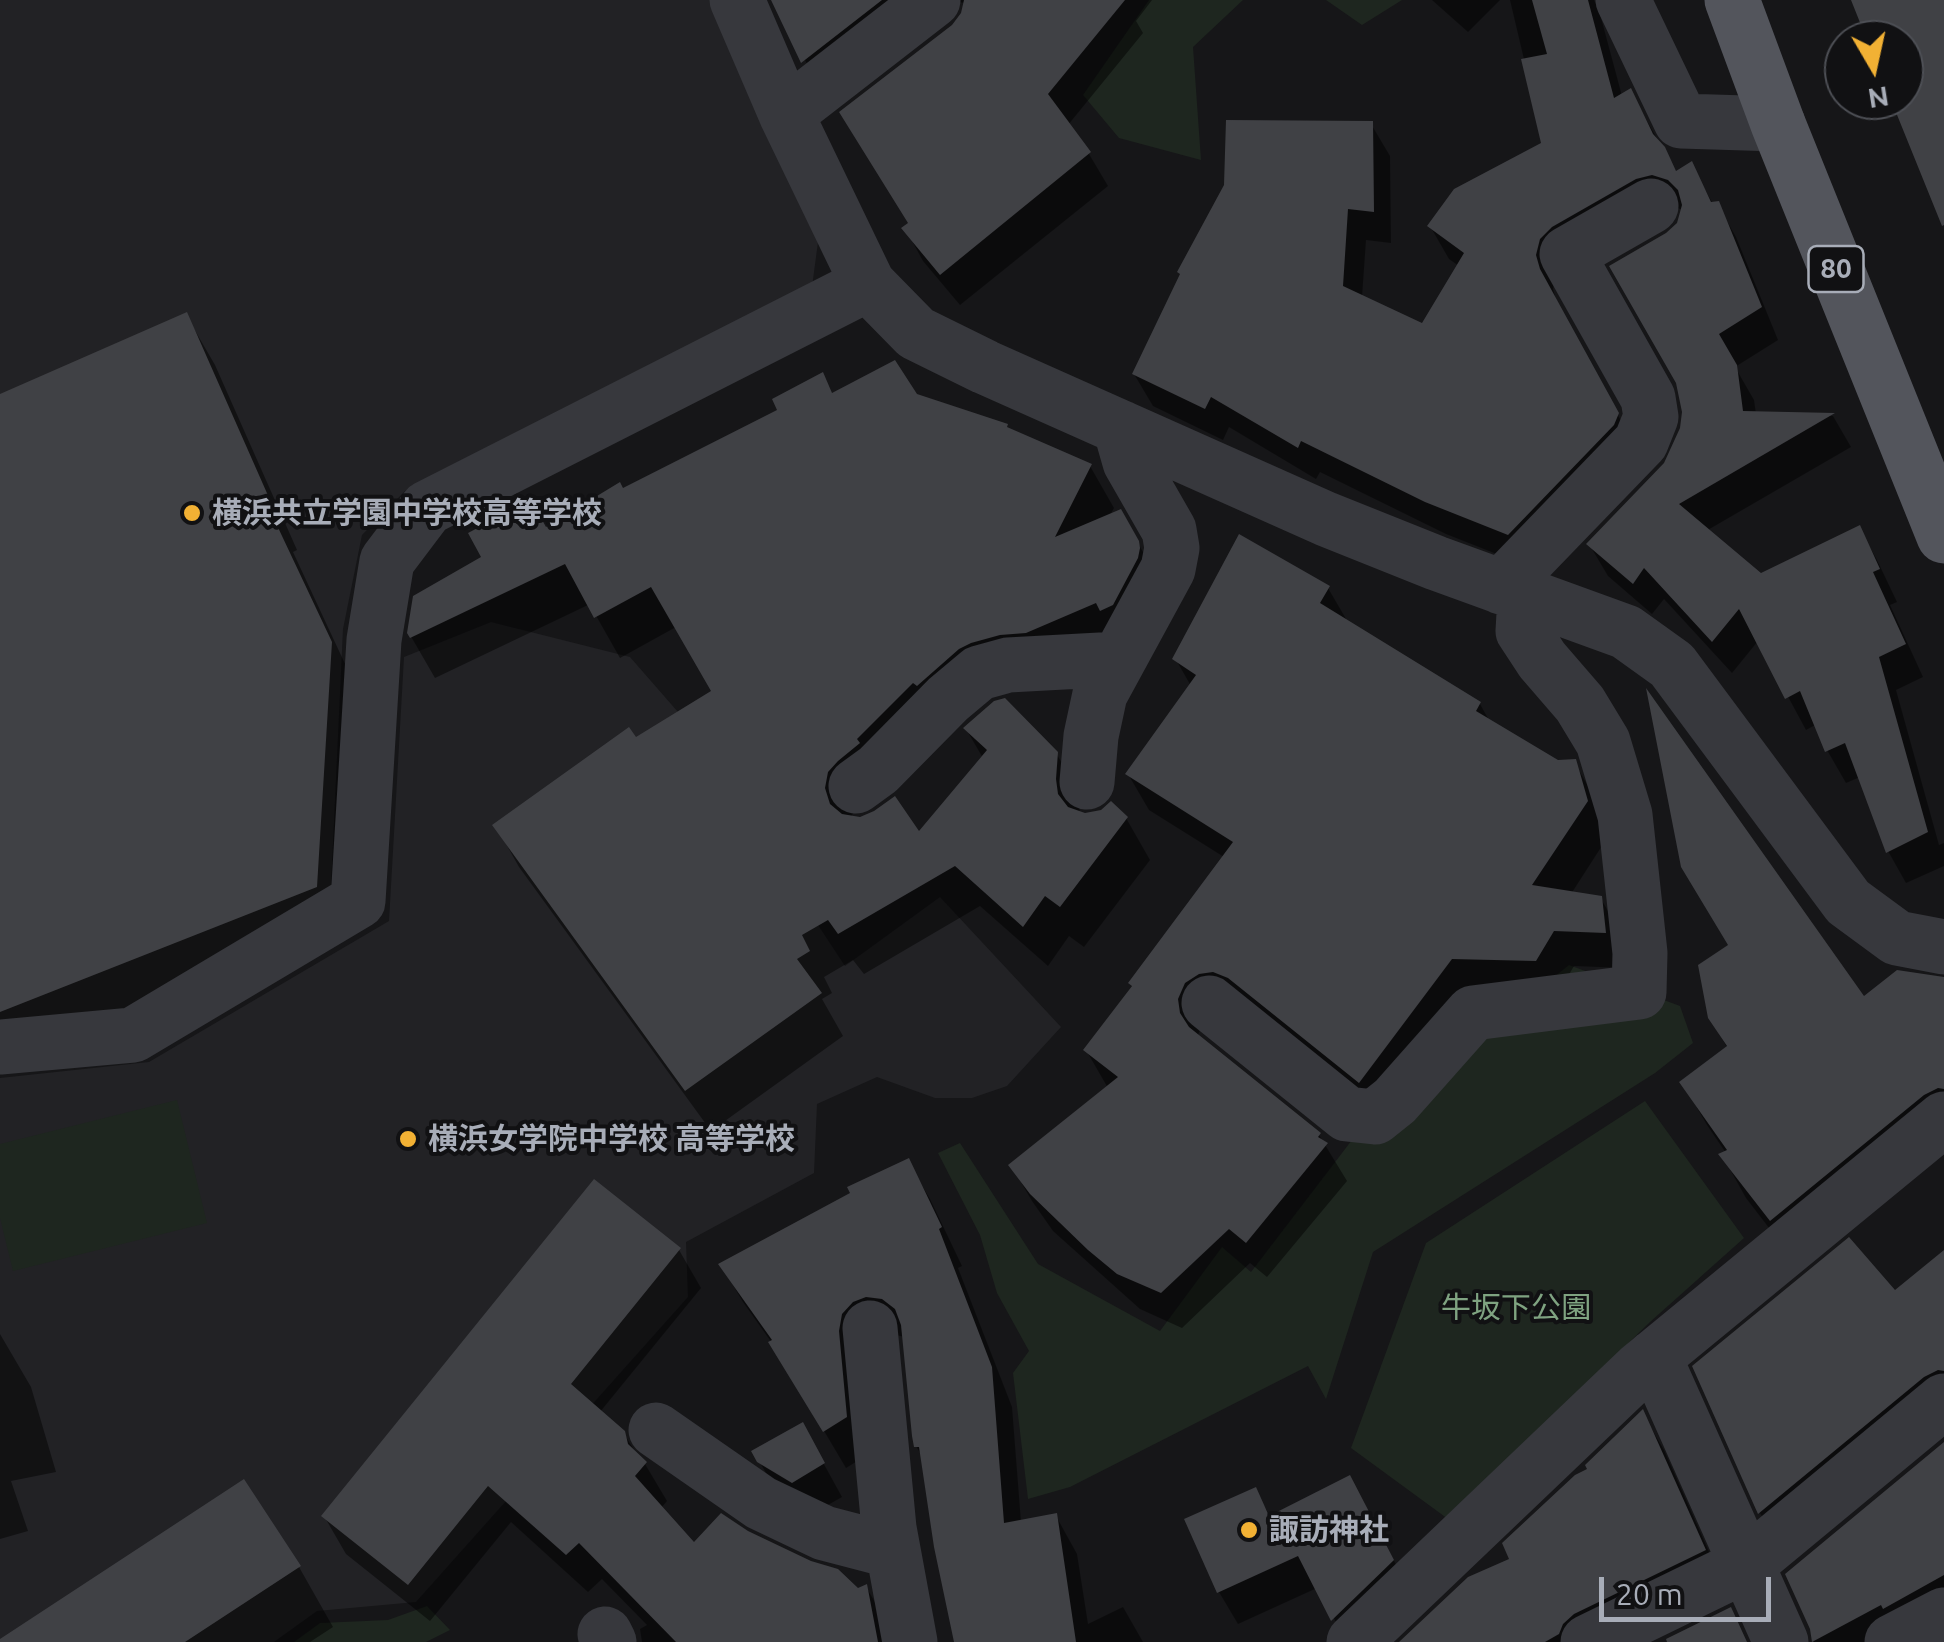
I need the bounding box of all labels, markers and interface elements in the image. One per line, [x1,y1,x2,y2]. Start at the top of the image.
north arrow [1824,20,1924,120]
text: N [1866,81,1891,115]
road number: 80 [1808,246,1864,292]
place label: 横浜共立学園中学校高等学校 [212,495,602,531]
marker: 横浜共立学園中学校高等学校 [181,502,203,524]
place label: 横浜女学院中学校 高等学校 [428,1121,795,1157]
marker: 横浜女学院中学校 高等学校 [397,1128,419,1150]
park label: 牛坂下公園 [1441,1290,1591,1326]
place label: 諏訪神社 [1269,1512,1389,1548]
marker: 諏訪神社 [1238,1519,1260,1541]
scale bar [1604,1557,1776,1619]
text: 20 m [1616,1577,1683,1611]

